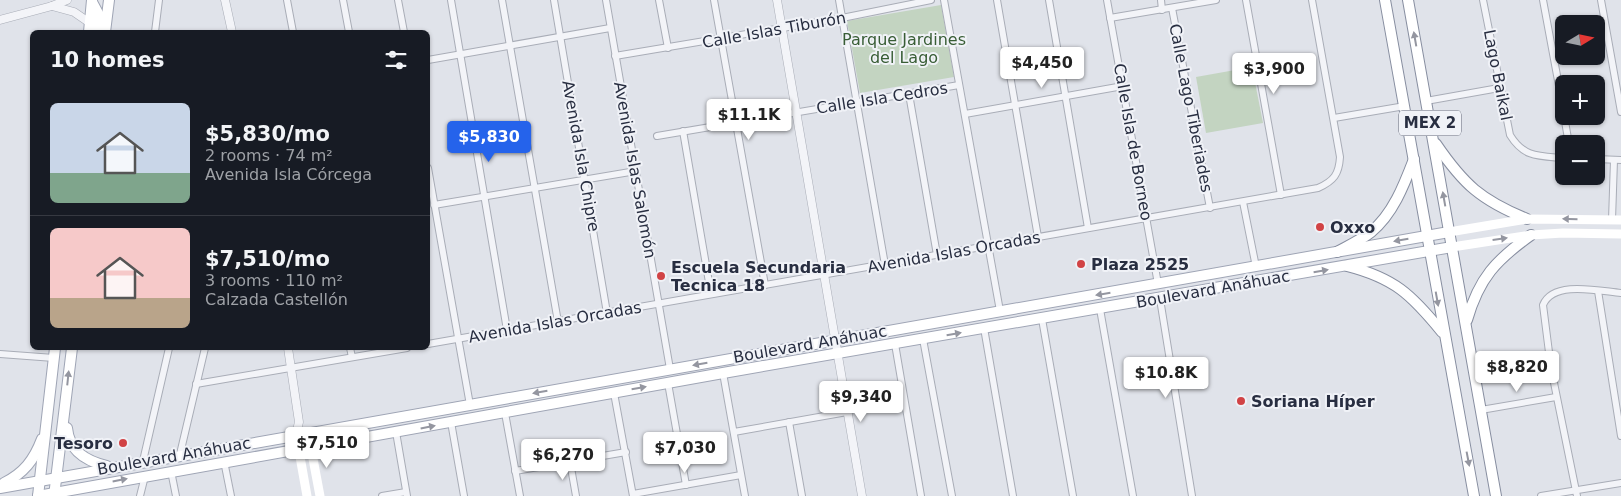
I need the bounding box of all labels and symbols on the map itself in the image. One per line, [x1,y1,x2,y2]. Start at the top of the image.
street label: Calle Islas Tiburón [701,8,847,52]
north arrow [1555,15,1605,65]
street label: Calle Lago Tiberiades [1165,22,1217,194]
street label: Lago Baikal [1480,28,1516,122]
park label: Parque Jardines del Lago [842,30,966,67]
one-way arrow [1410,30,1418,46]
pin: $4,450 [1001,46,1083,89]
pin: $3,900 [1233,52,1315,95]
street label: Calle Isla de Borneo [1110,62,1156,222]
street label: Calle Isla Cedros [815,78,949,118]
street label: Avenida Isla Chipre [558,79,604,233]
street label: Avenida Islas Salomón [610,80,660,260]
pin: $11.1K [708,98,790,141]
road number: MEX 2 [1399,110,1461,136]
pin: $5,830 [448,120,530,163]
one-way arrow [1439,190,1447,206]
one-way arrow [1561,214,1577,222]
place label: Oxxo [1330,218,1375,237]
marker: Oxxo [1314,221,1326,233]
street label: Avenida Islas Orcadas [866,227,1042,277]
one-way arrow [1492,235,1508,243]
one-way arrow [1393,237,1409,245]
place label: Plaza 2525 [1091,255,1189,274]
place label: Escuela Secundaria Tecnica 18 [671,258,846,295]
marker: Plaza 2525 [1075,258,1087,270]
street label: Boulevard Anáhuac [1135,266,1291,312]
one-way arrow [1313,266,1329,274]
marker: Escuela Secundaria Tecnica 18 [655,270,667,282]
one-way arrow [1095,290,1111,298]
one-way arrow [1434,291,1442,307]
street label: Avenida Islas Orcadas [467,297,643,347]
street label: Boulevard Anáhuac [732,321,888,367]
one-way arrow [946,329,962,337]
pin: $8,820 [1476,350,1558,393]
pin: $10.8K [1125,356,1207,399]
one-way arrow [692,360,708,368]
one-way arrow [64,370,72,386]
pin: $9,340 [820,380,902,423]
one-way arrow [632,384,648,392]
one-way arrow [532,389,548,397]
place label: Soriana Híper [1251,392,1375,411]
marker: Soriana Híper [1235,395,1247,407]
one-way arrow [420,422,436,430]
pin: $7,510 [286,426,368,469]
pin: $7,030 [644,432,726,474]
street label: Boulevard Anáhuac [96,433,252,479]
place label: Tesoro [54,434,113,453]
marker: Tesoro [117,437,129,449]
pin: $6,270 [522,438,604,481]
one-way arrow [1464,451,1472,467]
one-way arrow [113,476,129,484]

